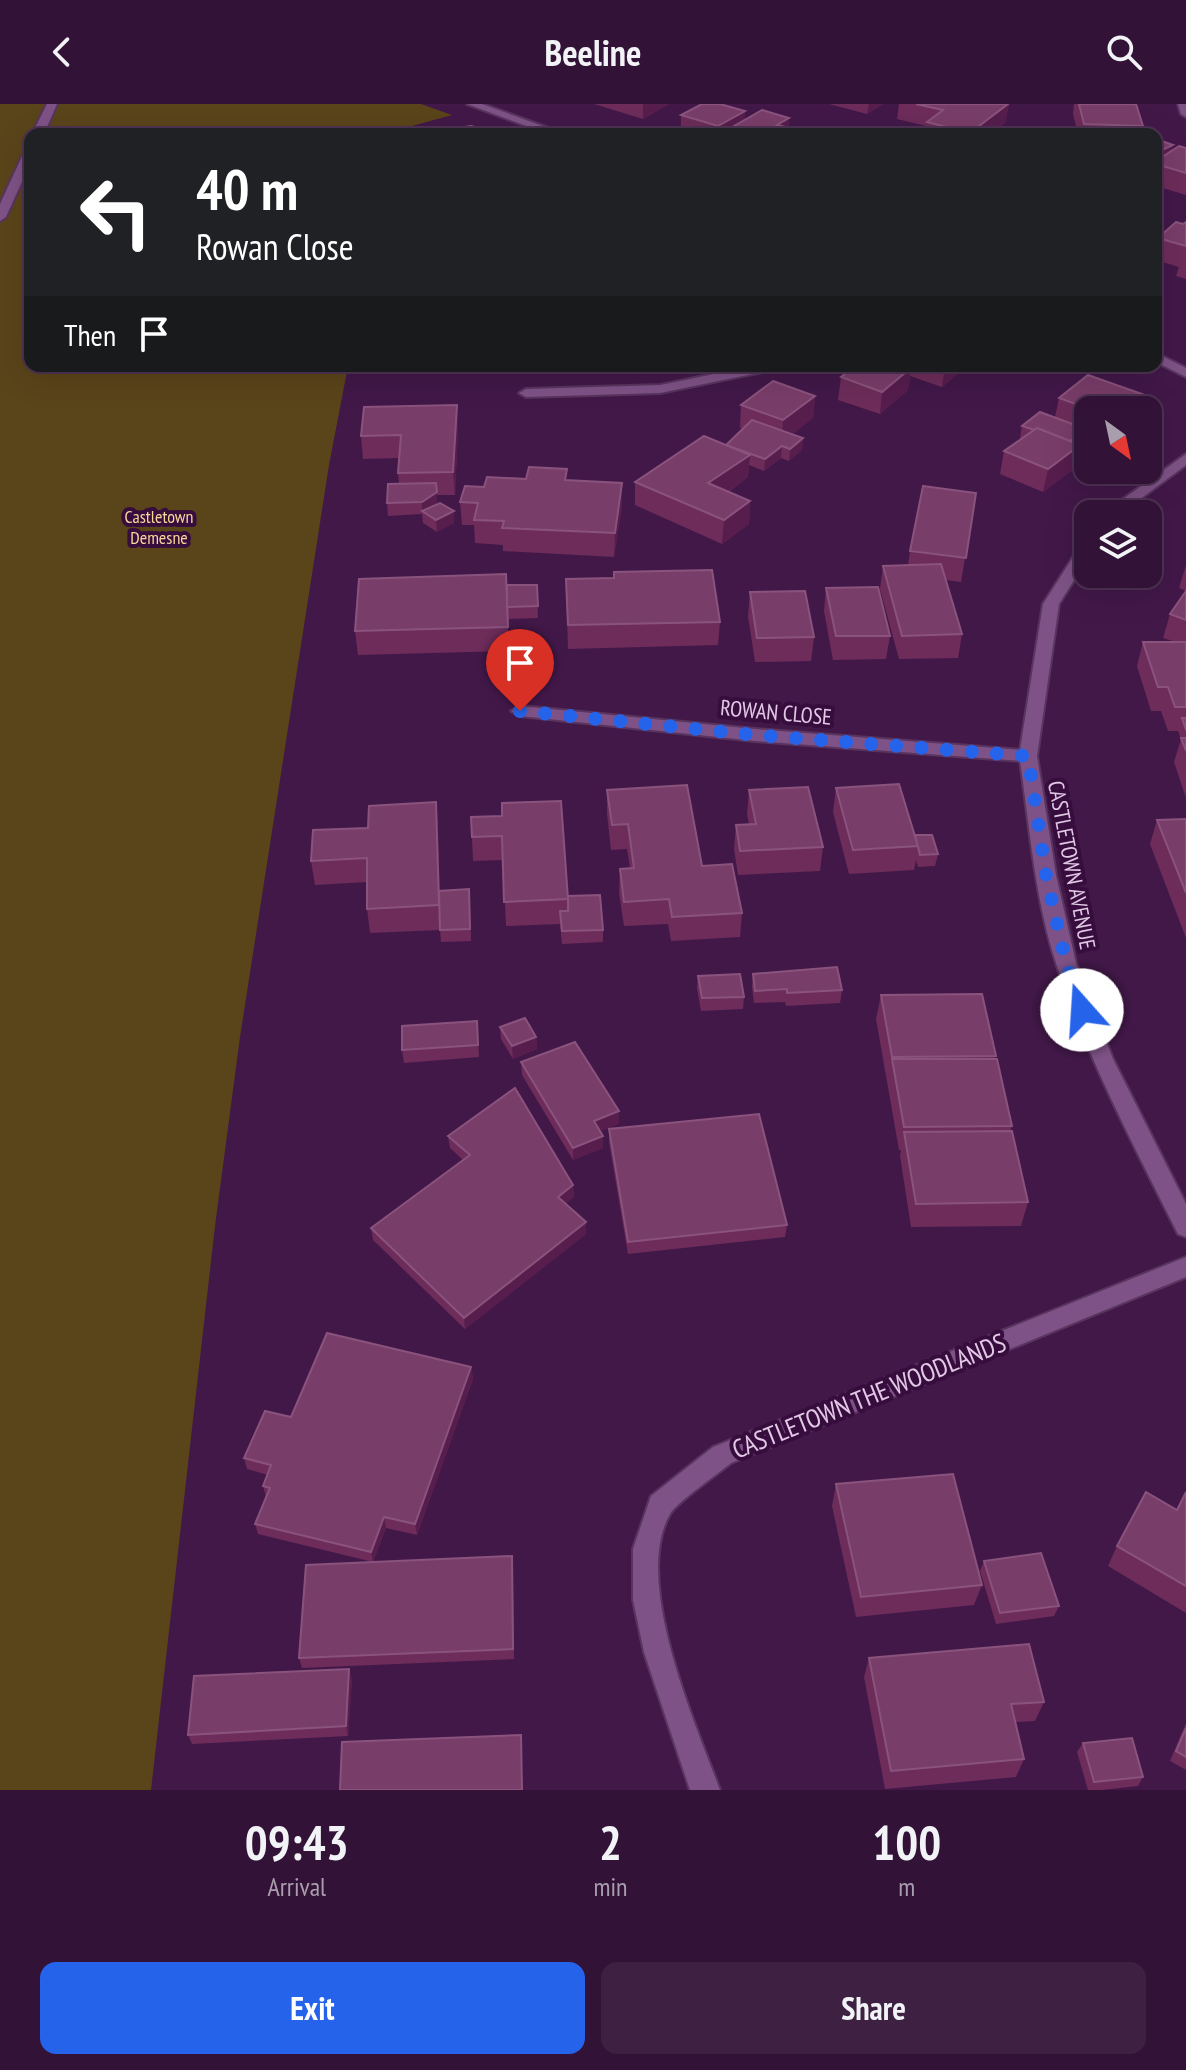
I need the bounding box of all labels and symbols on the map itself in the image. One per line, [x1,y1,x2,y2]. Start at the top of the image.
north arrow [1074,396,1162,484]
park label: Castletown Demesne [125,505,193,549]
pin [486,629,554,711]
street label: ROWAN CLOSE [719,693,833,731]
street label: CASTLETOWN AVENUE [1042,778,1102,952]
position arrow [1040,968,1124,1052]
street label: CASTLETOWN THE WOODLANDS [727,1326,1010,1466]

